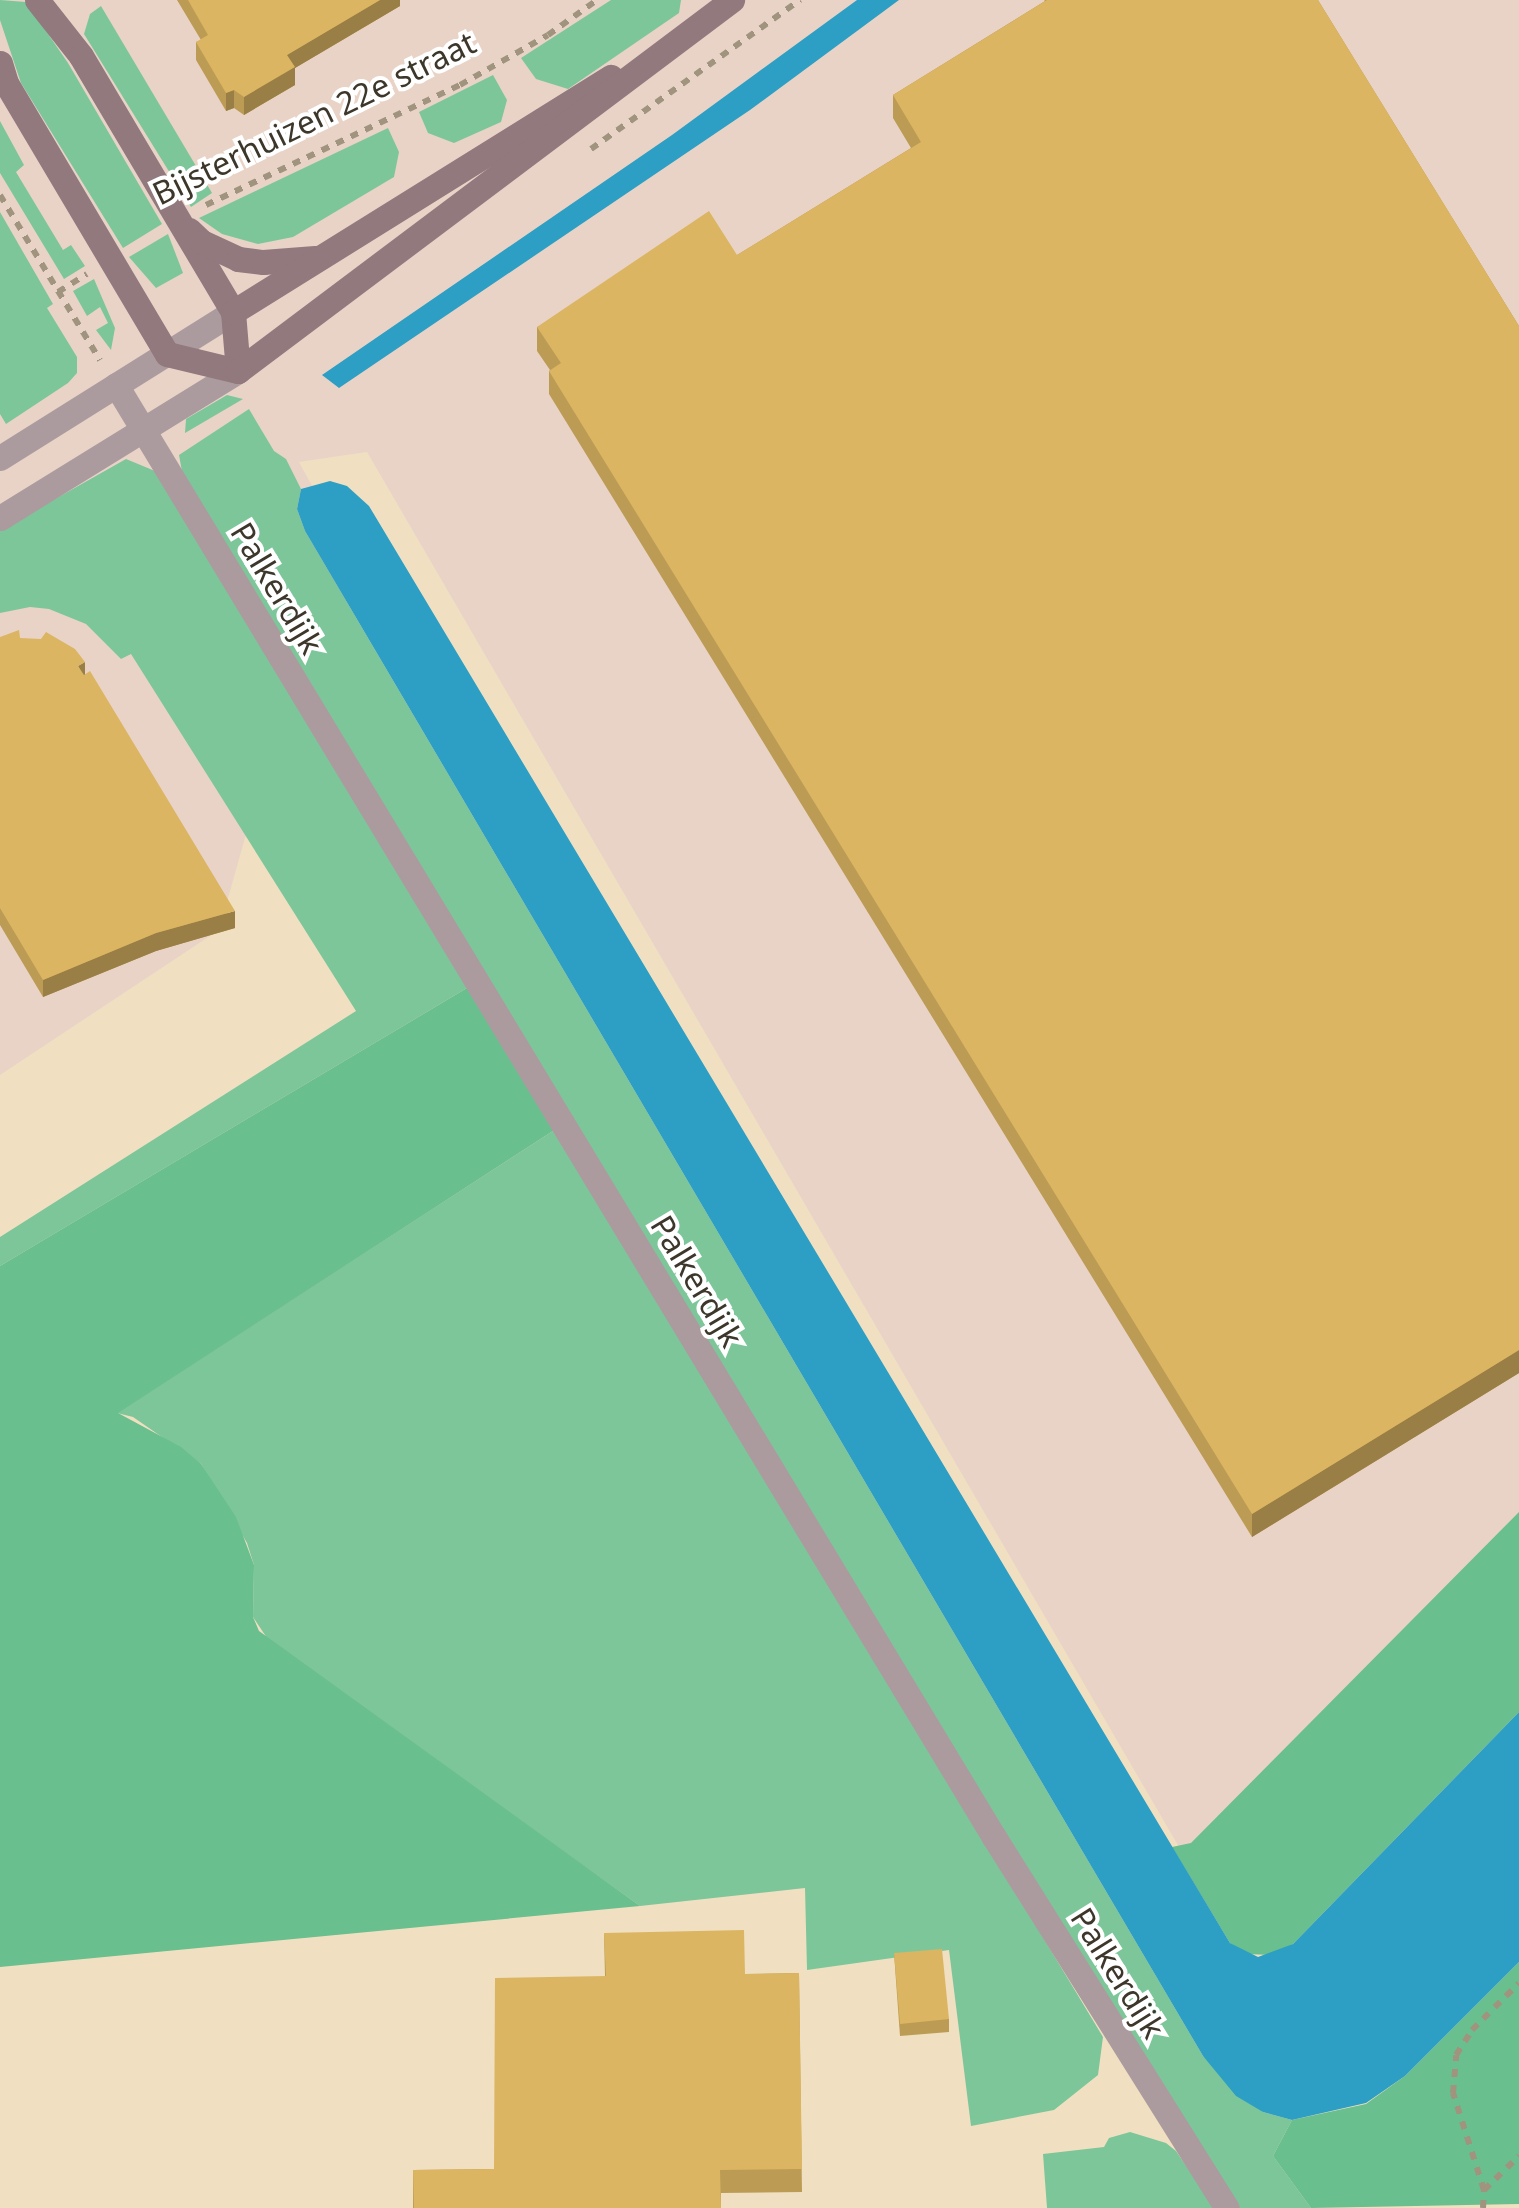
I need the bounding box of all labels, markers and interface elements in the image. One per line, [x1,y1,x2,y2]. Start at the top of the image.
street label: Bijsterhuizen 22e straat [146,23,482,213]
street label: Palkerdijk [223,515,331,661]
street label: Palkerdijk [643,1208,751,1354]
street label: Palkerdijk [1063,1901,1173,2045]

